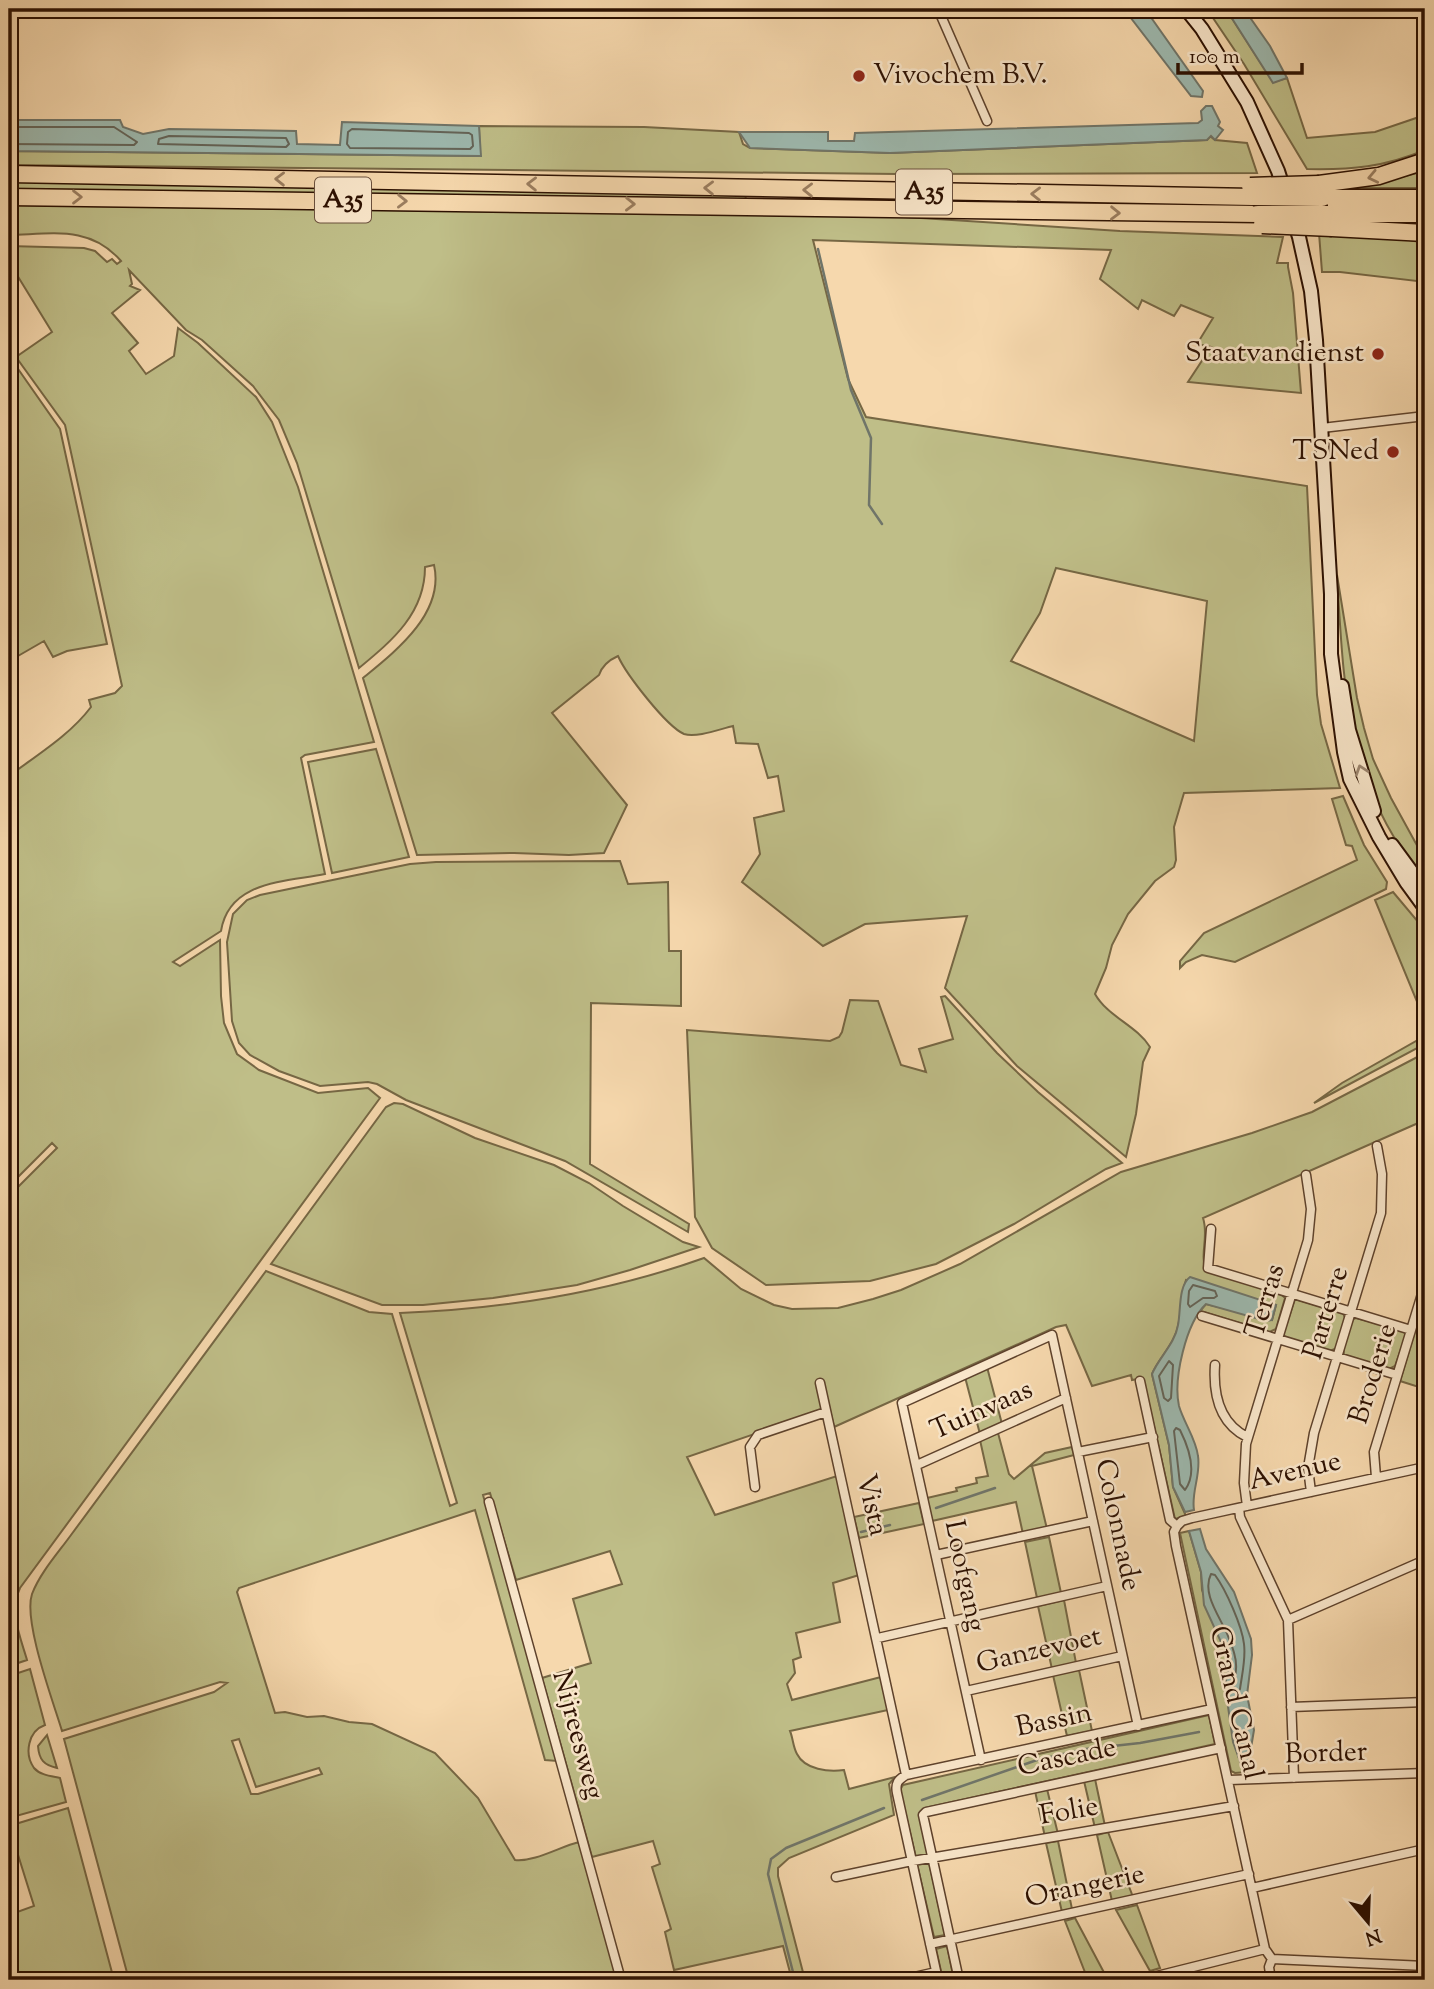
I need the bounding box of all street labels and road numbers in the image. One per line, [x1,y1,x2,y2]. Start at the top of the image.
road number: A35 [896,169,952,214]
road number: A35 [315,178,371,223]
street label: Terras [1236,1259,1296,1343]
street label: Parterre [1294,1262,1360,1364]
street label: Broderie [1340,1319,1408,1429]
street label: Tuinvaas [924,1371,1040,1451]
street label: Avenue [1245,1442,1345,1502]
street label: Colonnade [1084,1455,1150,1595]
street label: Vista [844,1470,898,1540]
street label: Loofgang [933,1517,995,1635]
street label: Ganzevoet [973,1617,1106,1685]
street label: Grand Canal [1198,1622,1272,1784]
street label: Nijreesweg [541,1666,613,1804]
street label: Bassin [1012,1693,1096,1749]
street label: Cascade [1014,1728,1120,1788]
street label: Border [1284,1733,1368,1775]
street label: Folie [1036,1787,1102,1837]
street label: Orangerie [1021,1855,1149,1919]

